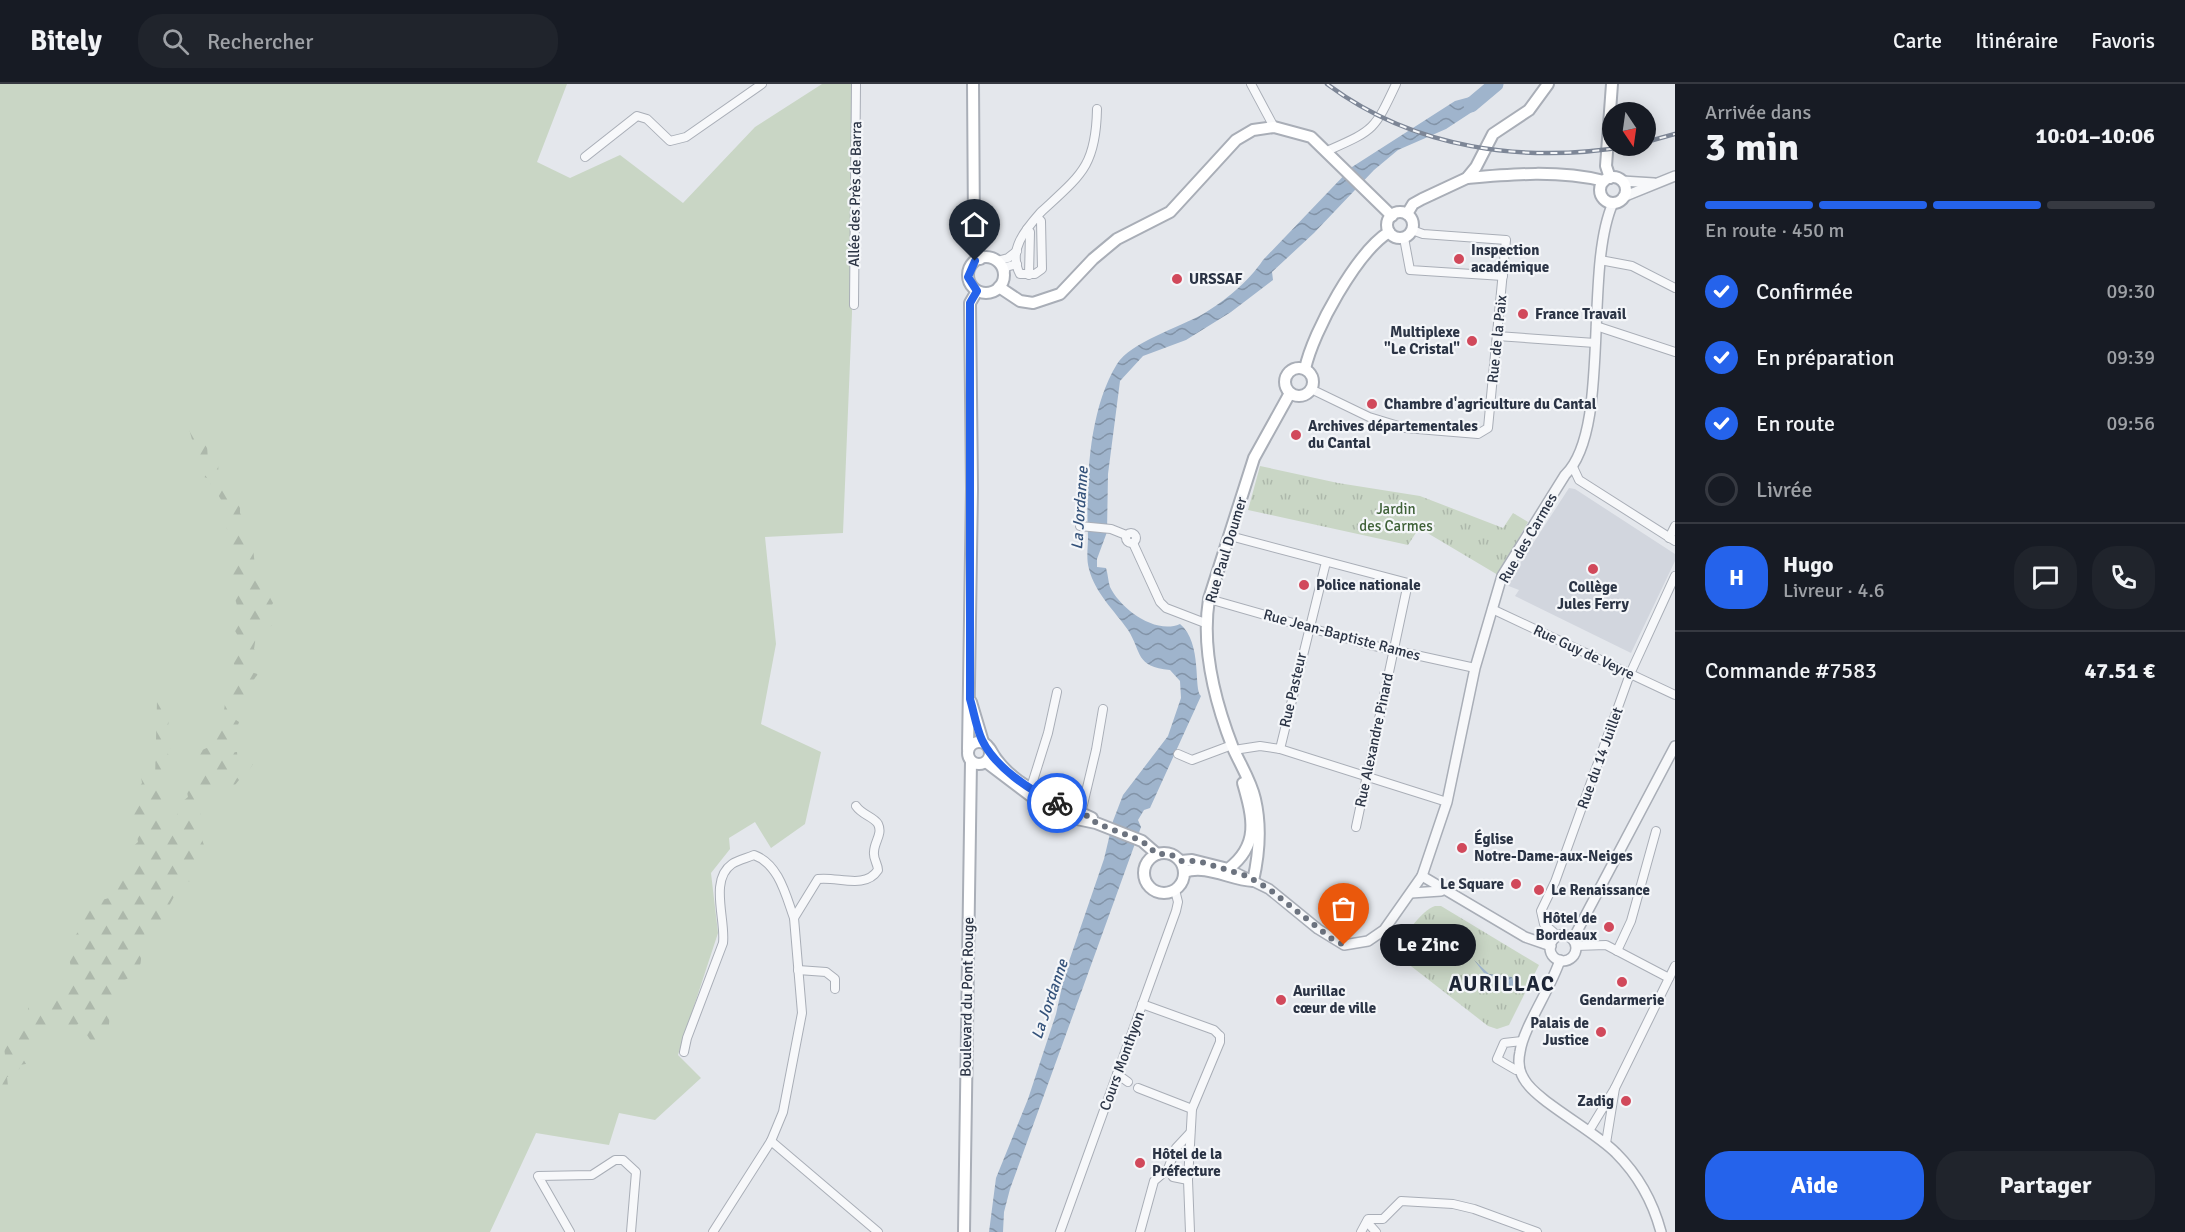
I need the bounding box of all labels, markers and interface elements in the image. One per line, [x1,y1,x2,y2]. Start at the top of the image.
search box [138,14,558,68]
text: Bitely [30,24,102,58]
icon: search [159,25,192,58]
text: Rechercher [207,28,313,55]
text: Carte [1893,28,1942,54]
text: Itinéraire [1975,28,2058,54]
text: Favoris [2091,28,2155,54]
text: Arrivée dans [1705,100,1811,125]
north arrow [1602,102,1656,156]
map controls [1602,102,1656,156]
street label: Allée des Près de Barra [845,121,865,267]
text: 10:01–10:06 [2036,122,2155,149]
text: 3 min [1705,123,1799,171]
pin [949,199,1000,261]
icon: home [958,208,991,241]
text: En route · 450 m [1705,218,1844,243]
place label: Inspection académique [1471,241,1549,276]
marker: Inspection académique [1452,252,1466,266]
place label: URSSAF [1189,270,1243,288]
marker: URSSAF [1170,272,1184,286]
icon: check [1705,275,1738,308]
text: Confirmée [1756,278,1853,305]
text: 09:30 [2106,279,2155,304]
street label: Rue de la Paix [1483,294,1511,384]
place label: France Travail [1535,305,1627,323]
marker: France Travail [1516,307,1530,321]
place label: Multiplexe "Le Cristal" [1384,323,1460,358]
marker: Multiplexe "Le Cristal" [1465,334,1479,348]
icon: check [1705,341,1738,374]
text: En préparation [1756,344,1895,371]
text: 09:39 [2106,345,2155,370]
place label: Chambre d'agriculture du Cantal [1384,395,1597,413]
marker: Chambre d'agriculture du Cantal [1365,397,1379,411]
icon: check [1705,407,1738,440]
text: En route [1756,410,1835,437]
text: 09:56 [2106,411,2155,436]
place label: Archives départementales du Cantal [1308,417,1478,452]
marker: Archives départementales du Cantal [1289,428,1303,442]
water label: La Jordanne [1067,465,1093,550]
text: Livrée [1756,476,1813,503]
street label: Rue des Carmes [1495,489,1561,586]
street label: Rue Paul Doumer [1201,494,1251,605]
park label: Jardin des Carmes [1359,500,1433,535]
button: chat [2014,546,2077,609]
button: phone [2092,546,2155,609]
text: Hugo [1783,551,1833,578]
marker: Collège Jules Ferry [1586,562,1600,576]
text: H [1729,564,1744,591]
place label: Police nationale [1316,576,1421,594]
marker: Police nationale [1297,578,1311,592]
place label: Collège Jules Ferry [1557,578,1630,613]
text: Livreur · 4.6 [1783,578,1884,603]
street label: Rue Jean-Baptiste Rames [1261,605,1423,665]
street label: Rue Guy de Veyre [1531,621,1637,683]
street label: Rue Pasteur [1276,650,1310,729]
text: Commande #7583 [1705,657,1877,684]
text: 47.51 € [2084,657,2155,684]
street label: Rue Alexandre Pinard [1351,671,1397,809]
street label: Rue du 14 Juillet [1573,705,1627,811]
courier [1027,773,1087,833]
icon: bike [1041,787,1074,820]
place label: Église Notre-Dame-aux-Neiges [1474,829,1633,865]
marker: Église Notre-Dame-aux-Neiges [1455,841,1469,855]
place label: Le Square [1440,875,1504,893]
marker: Le Square [1509,877,1523,891]
place label: Le Renaissance [1551,881,1650,899]
pin [1318,883,1369,945]
marker: Le Renaissance [1532,883,1546,897]
icon: bag [1327,892,1360,925]
place label: Hôtel de Bordeaux [1536,909,1598,944]
street label: Boulevard du Pont Rouge [957,917,977,1077]
marker: Hôtel de Bordeaux [1602,920,1616,934]
callout: Le Zinc [1380,924,1476,966]
text: Le Zinc [1397,932,1459,957]
water label: La Jordanne [1027,956,1073,1042]
district label: AURILLAC [1449,971,1555,997]
marker: Gendarmerie [1615,975,1629,989]
place label: Aurillac cœur de ville [1293,982,1376,1017]
place label: Gendarmerie [1580,991,1664,1009]
marker: Aurillac cœur de ville [1274,993,1288,1007]
street label: Cours Monthyon [1096,1009,1148,1113]
place label: Palais de Justice [1530,1014,1589,1049]
marker: Palais de Justice [1594,1025,1608,1039]
place label: Zadig [1577,1092,1614,1110]
marker: Zadig [1619,1094,1633,1108]
place label: Hôtel de la Préfecture [1152,1145,1223,1180]
button: Aide [1705,1151,1924,1220]
button: Partager [1936,1151,2155,1220]
marker: Hôtel de la Préfecture [1133,1156,1147,1170]

